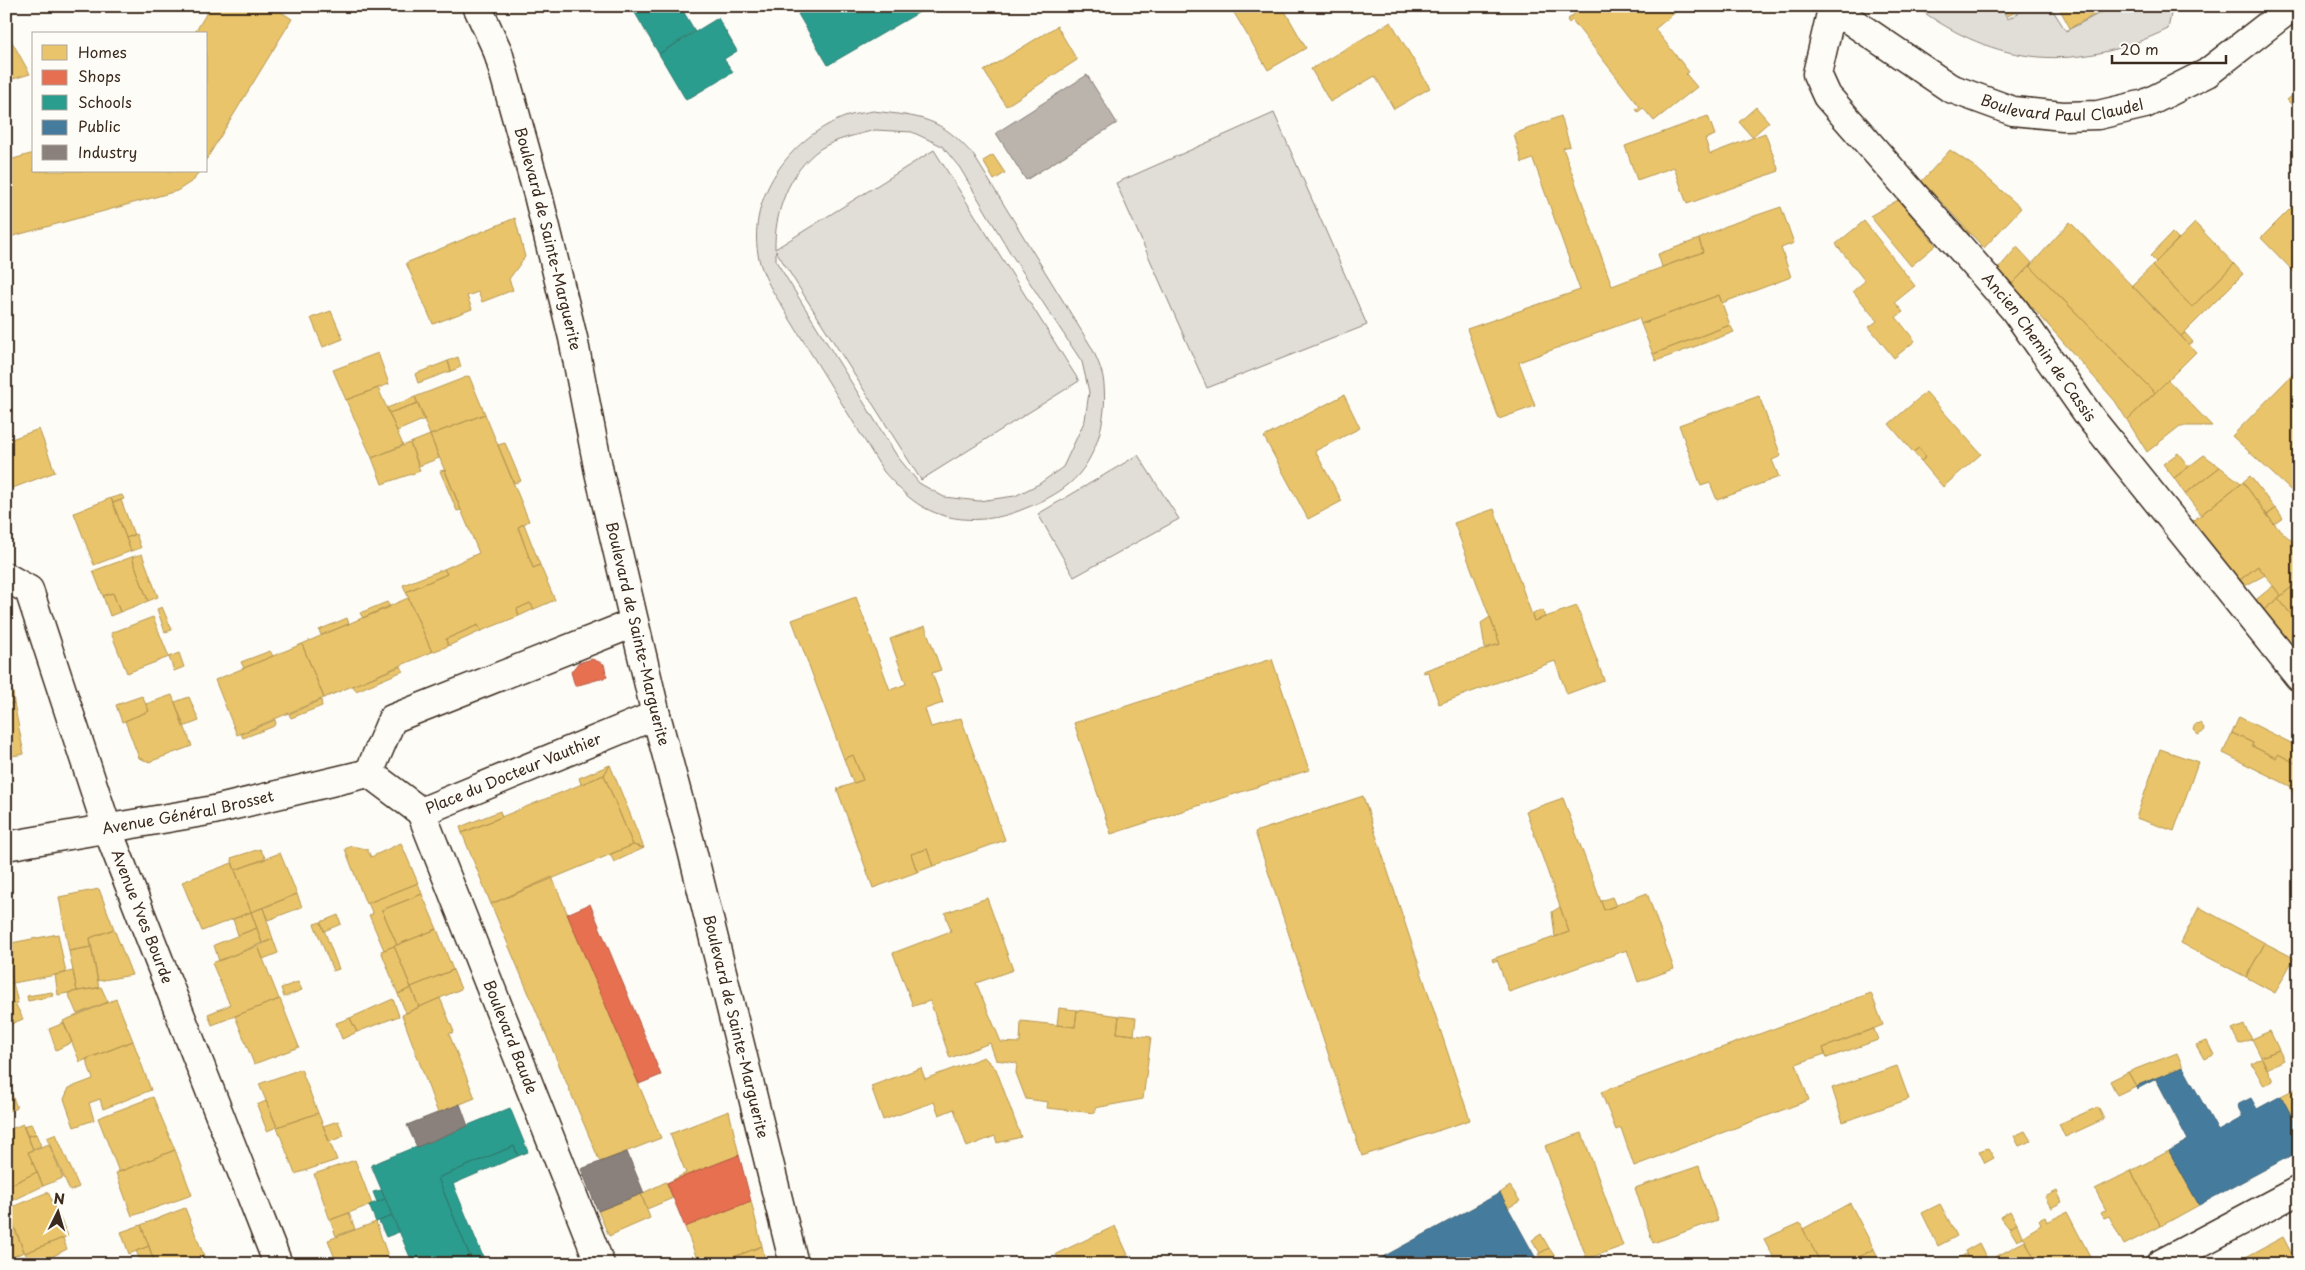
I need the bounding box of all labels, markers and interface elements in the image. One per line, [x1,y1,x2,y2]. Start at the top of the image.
legend [32,32,208,172]
scale bar [2112,32,2226,64]
text: 20 m [2120,37,2159,60]
text: Homes [78,40,127,63]
text: Shops [78,64,121,87]
street label: Boulevard Paul Claudel [1978,87,2145,126]
text: Schools [78,90,132,113]
text: Public [78,114,121,137]
street label: Boulevard de Sainte-Marguerite [510,124,588,352]
text: Industry [78,140,137,163]
street label: Ancien Chemin de Cassis [1977,267,2103,426]
street label: Boulevard de Sainte-Marguerite [601,519,677,748]
street label: Place du Docteur Vauthier [421,726,604,819]
street label: Avenue Général Brosset [100,783,276,839]
street label: Avenue Yves Bourde [106,846,180,986]
street label: Boulevard de Sainte-Marguerite [698,912,776,1140]
street label: Boulevard Baude [479,976,544,1097]
north arrow [32,1188,82,1238]
text: N [53,1188,66,1209]

